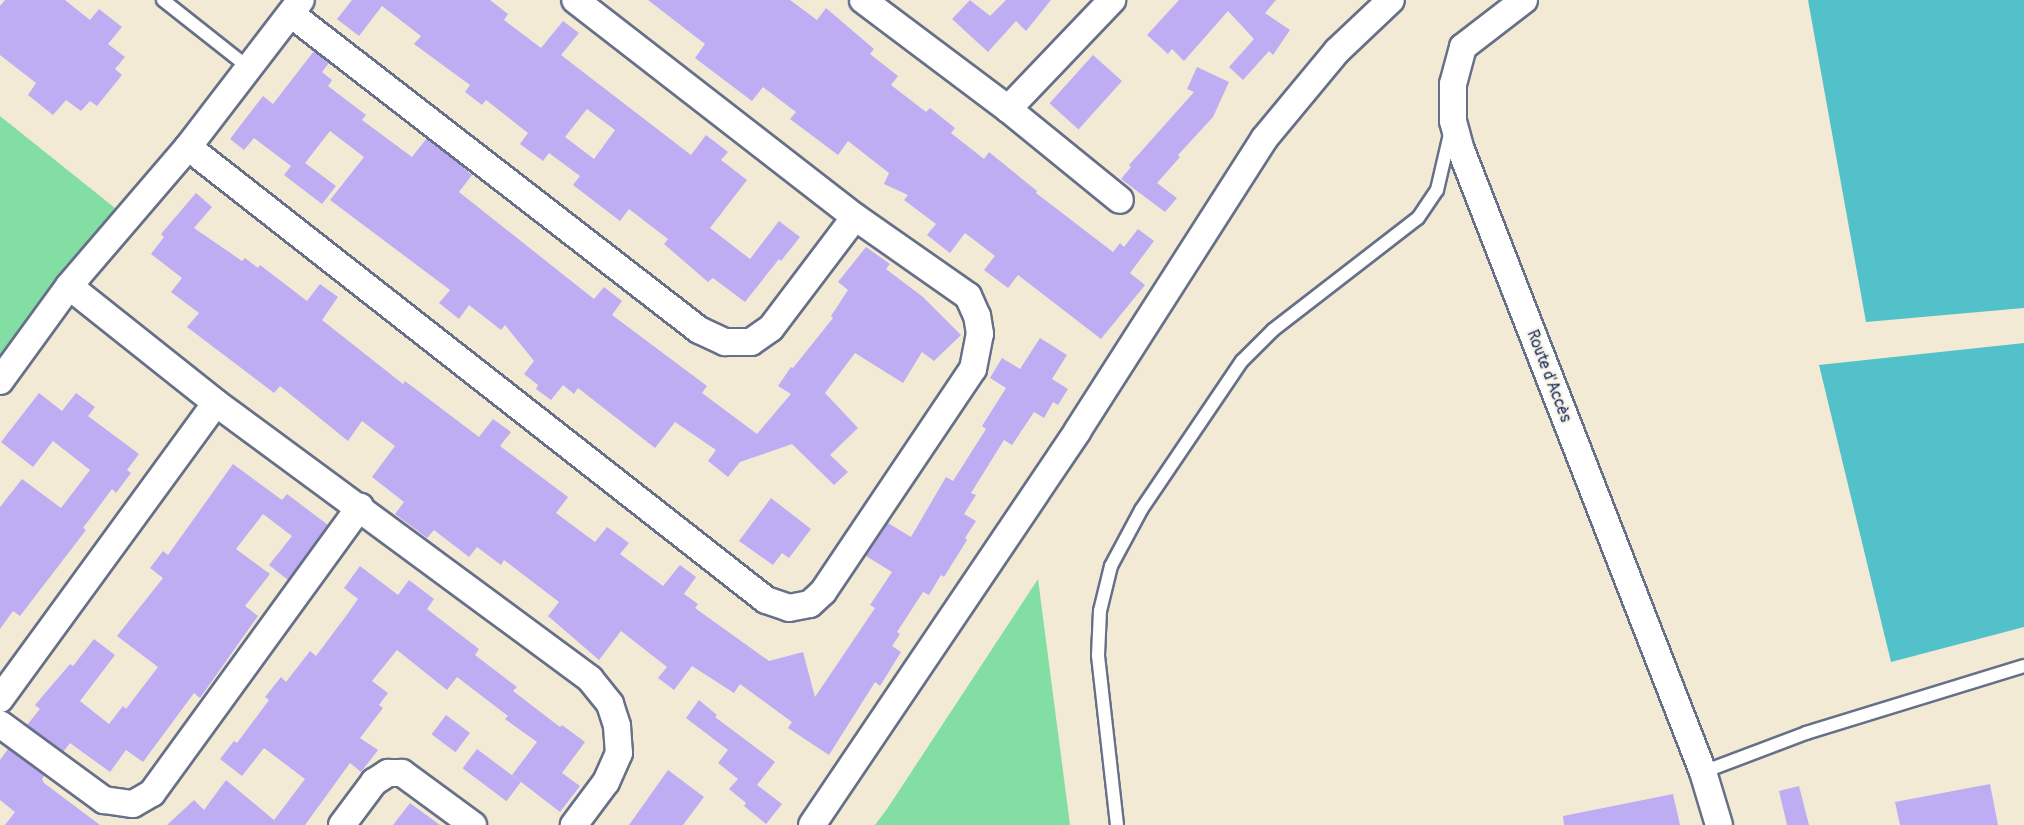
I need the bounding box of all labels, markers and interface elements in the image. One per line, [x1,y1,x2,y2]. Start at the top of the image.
street label: Route d'Accès [1523,327,1575,425]

